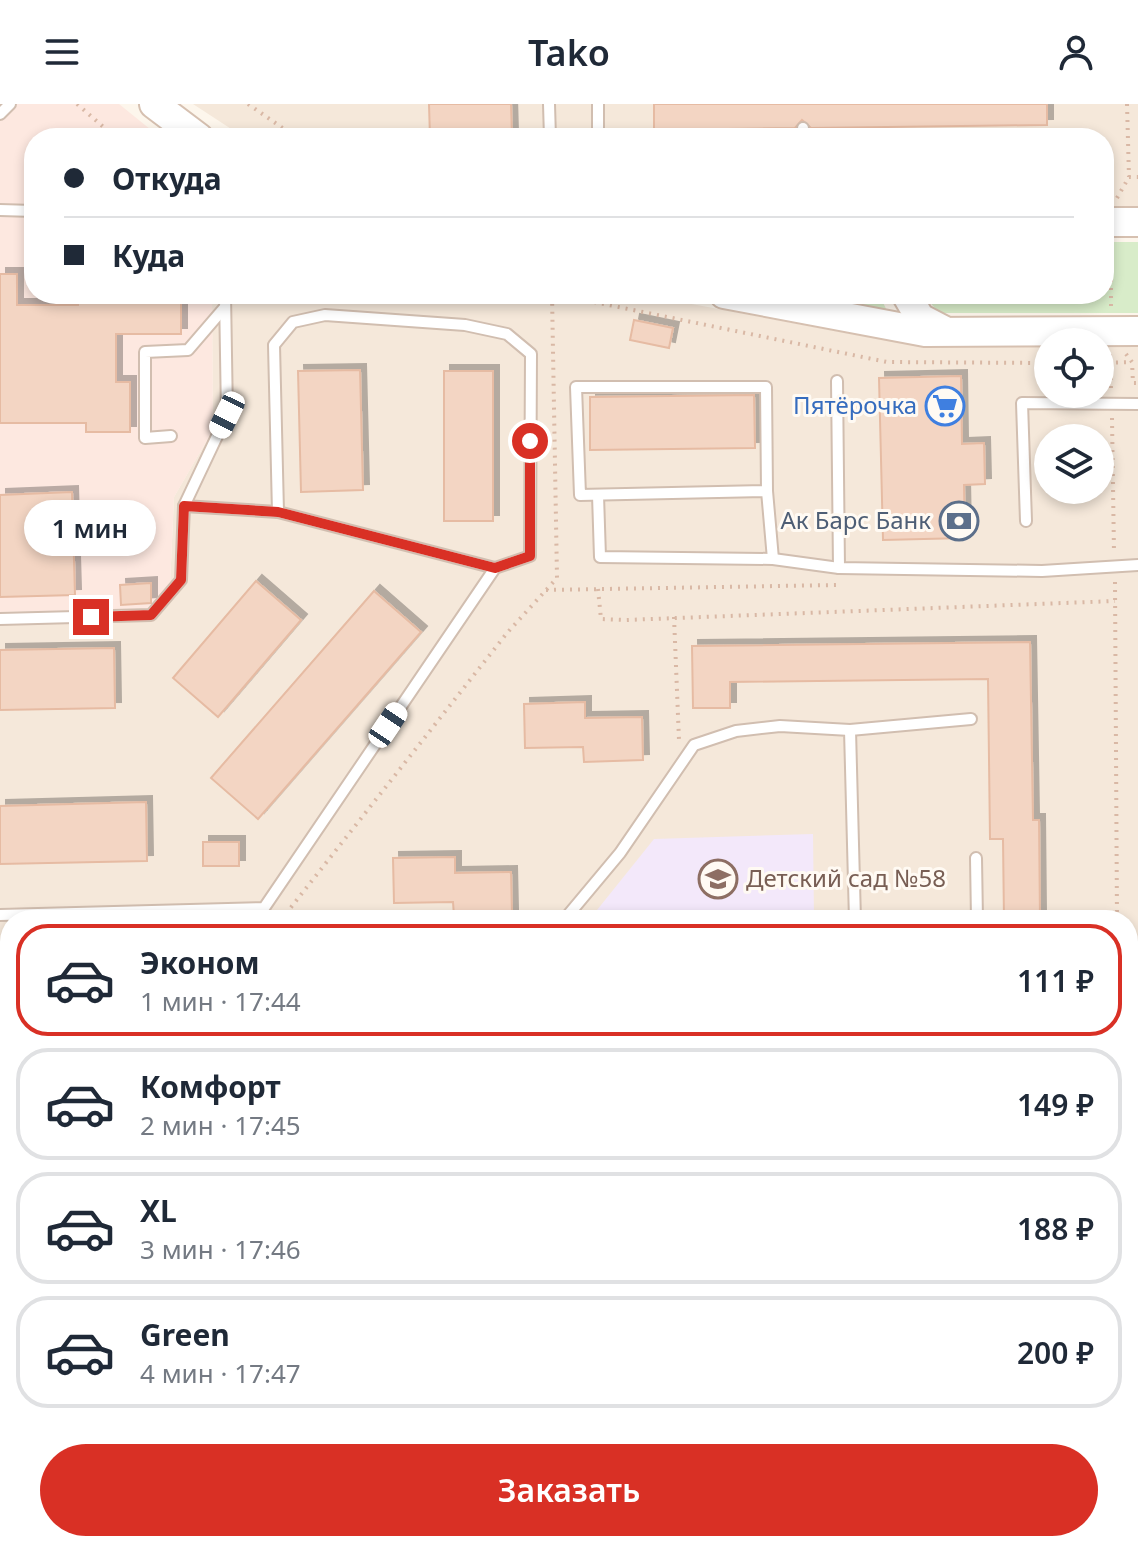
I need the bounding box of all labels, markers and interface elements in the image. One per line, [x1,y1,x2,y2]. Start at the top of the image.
text: Tako [528,28,610,77]
icon: menu [40,30,84,74]
icon: person [1054,30,1098,74]
text: Откуда [112,158,222,199]
text: Куда [112,235,185,276]
map controls [1034,328,1114,504]
button: locate [1034,328,1114,408]
supermarket icon: Пятёрочка [924,385,966,427]
car [206,388,248,442]
place label: Пятёрочка [793,388,917,421]
route start [512,423,548,459]
button: layers [1034,424,1114,504]
bank icon: Ак Барс Банк [938,500,980,542]
callout: 1 мин [25,501,157,557]
place label: Ак Барс Банк [780,503,931,536]
text: 1 мин [52,510,128,546]
route end [73,599,109,635]
car [365,698,411,752]
school or university icon: Детский сад №58 [697,858,739,900]
place label: Детский сад №58 [746,861,946,894]
text: Эконом [140,942,260,983]
icon: car [44,944,116,1016]
text: 111 ₽ [1017,960,1094,1001]
text: 1 мин · 17:44 [140,983,301,1019]
text: Комфорт [140,1066,281,1107]
icon: car [44,1068,116,1140]
text: 149 ₽ [1017,1084,1094,1125]
text: 2 мин · 17:45 [140,1107,301,1143]
text: XL [140,1190,177,1231]
icon: car [44,1192,116,1264]
text: 188 ₽ [1017,1208,1094,1249]
text: 3 мин · 17:46 [140,1231,301,1267]
text: Green [140,1314,230,1355]
icon: car [44,1316,116,1388]
text: 200 ₽ [1017,1332,1094,1373]
text: 4 мин · 17:47 [140,1355,301,1391]
button: Заказать [40,1444,1098,1536]

